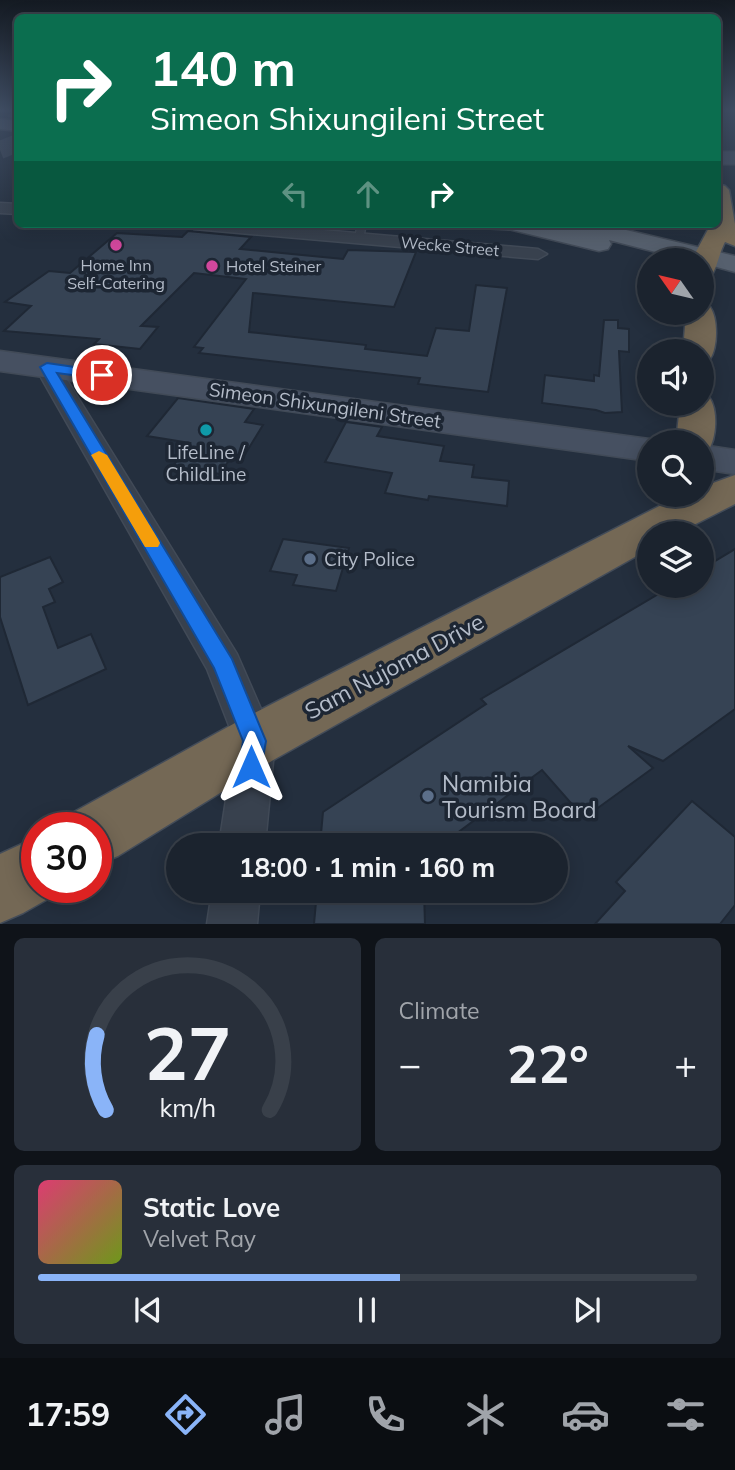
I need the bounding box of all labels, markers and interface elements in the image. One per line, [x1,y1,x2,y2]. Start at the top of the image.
text: 140 m [150,37,296,98]
icon: right [35,42,126,133]
text: Simeon Shixungileni Street [150,98,544,138]
icon: left [276,175,314,213]
icon: ahead [349,175,387,213]
icon: right [422,175,460,213]
street label: Wecke Street [400,232,500,260]
marker: Home Inn Self-Catering [108,237,124,253]
north arrow [637,248,714,326]
map controls [637,248,714,598]
place label: Home Inn Self-Catering [67,255,165,293]
place label: Hotel Steiner [226,256,322,276]
marker: Hotel Steiner [204,258,220,274]
button: sound [637,339,714,416]
pin [72,345,132,405]
icon: arrive [83,356,121,394]
street label: Simeon Shixungileni Street [207,377,443,433]
marker: LifeLine / ChildLine [198,422,214,438]
button: search [637,430,714,507]
place label: LifeLine / ChildLine [166,440,246,486]
button: layers [637,521,714,598]
place label: City Police [324,547,415,571]
marker: City Police [302,551,318,567]
street label: Sam Nujoma Drive [299,606,489,726]
position arrow [214,730,288,804]
place label: Namibia Tourism Board [442,769,597,824]
marker: Namibia Tourism Board [420,788,436,804]
speed limit sign: 30 [21,812,112,903]
text: 18:00 · 1 min · 160 m [239,851,495,884]
text: Climate [399,996,480,1025]
text: 27 [144,1008,231,1099]
text: 22° [507,1031,589,1096]
text: − [399,1040,421,1088]
text: + [674,1040,697,1088]
text: km/h [159,1092,216,1123]
text: Static Love [143,1191,280,1224]
text: Velvet Ray [143,1224,256,1253]
icon: previous [129,1291,167,1329]
icon: pause [348,1291,386,1329]
icon: next [568,1291,606,1329]
icon: directions [161,1390,210,1439]
icon: music [261,1390,310,1439]
icon: phone [361,1390,410,1439]
icon: climate [461,1390,510,1439]
icon: car [561,1390,610,1439]
icon: filters [661,1390,710,1439]
text: 17:59 [25,1394,110,1434]

